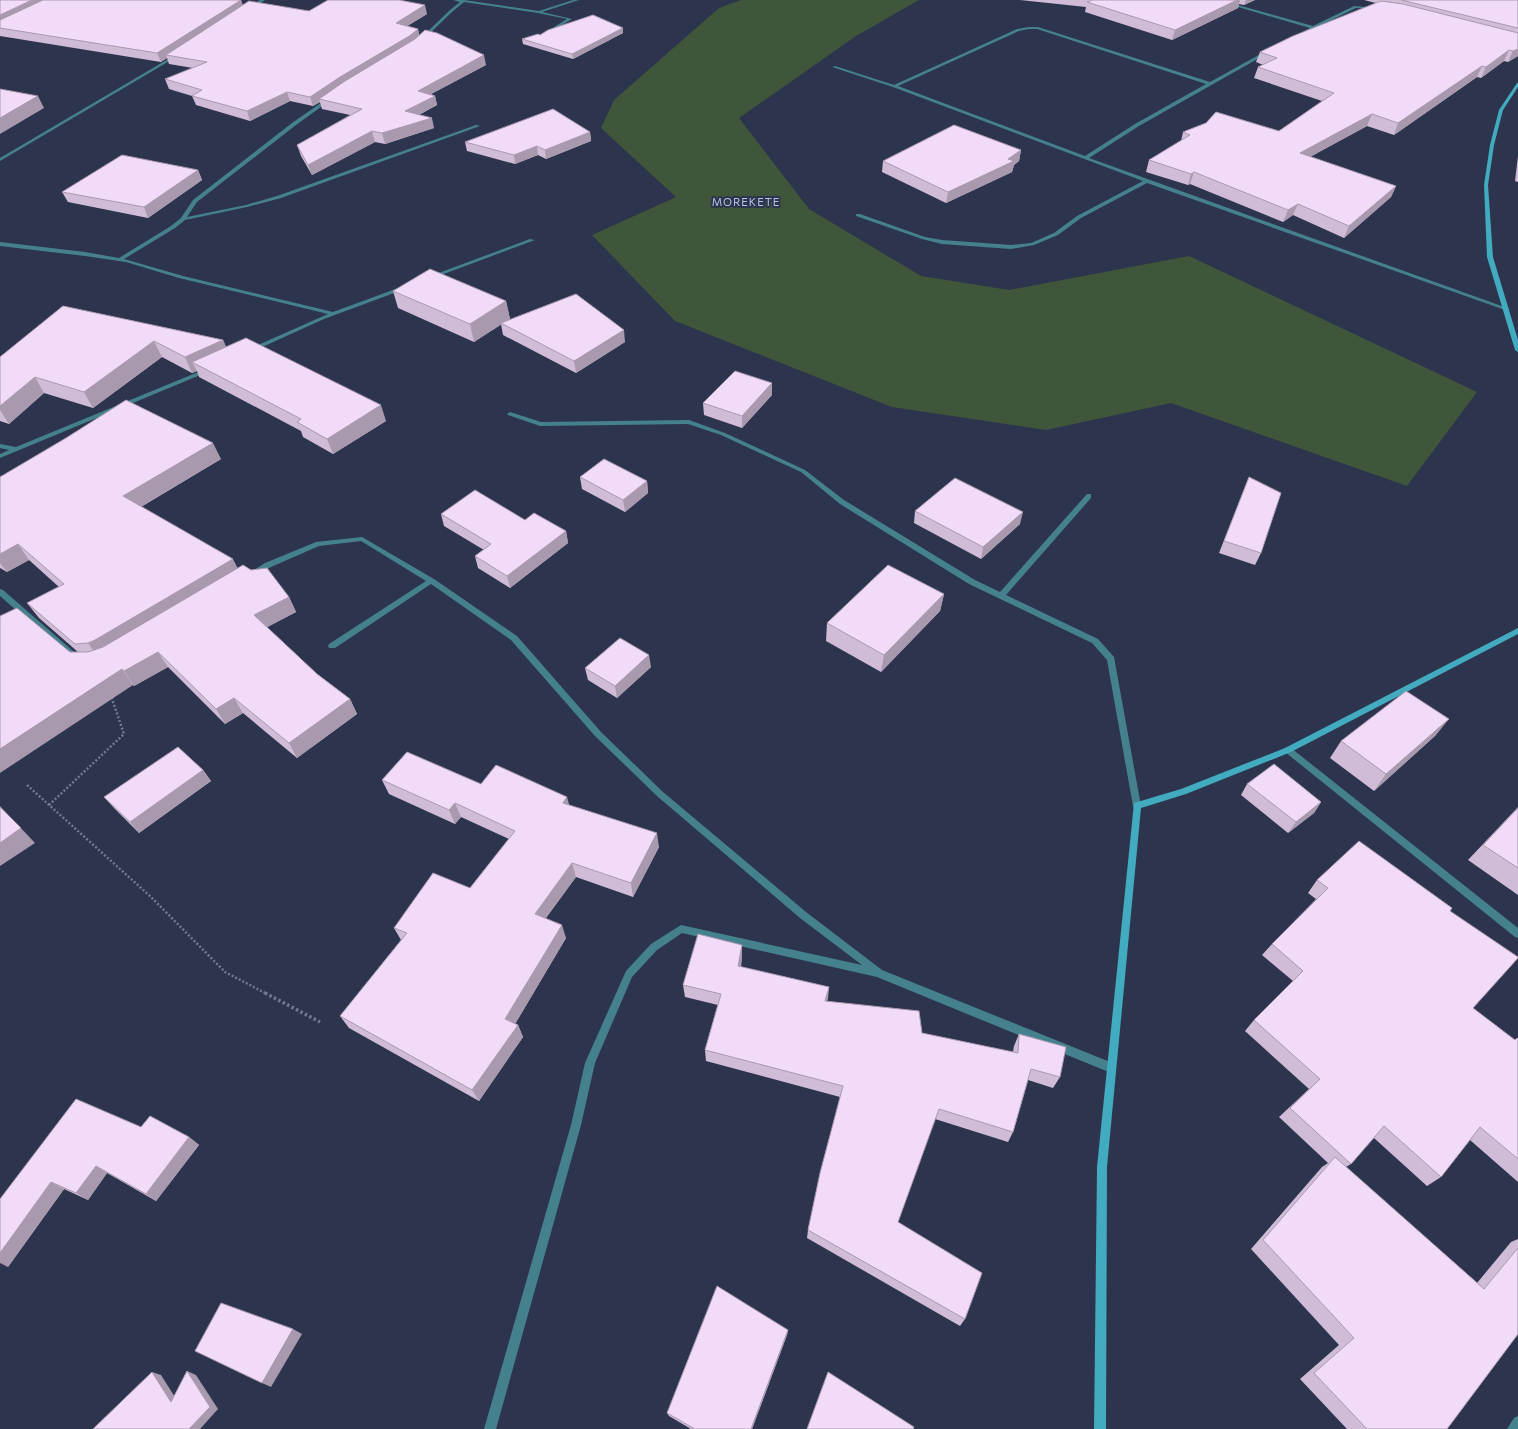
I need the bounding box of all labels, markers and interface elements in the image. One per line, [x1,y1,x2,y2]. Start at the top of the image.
district label: MOREKETE [712,195,780,208]

